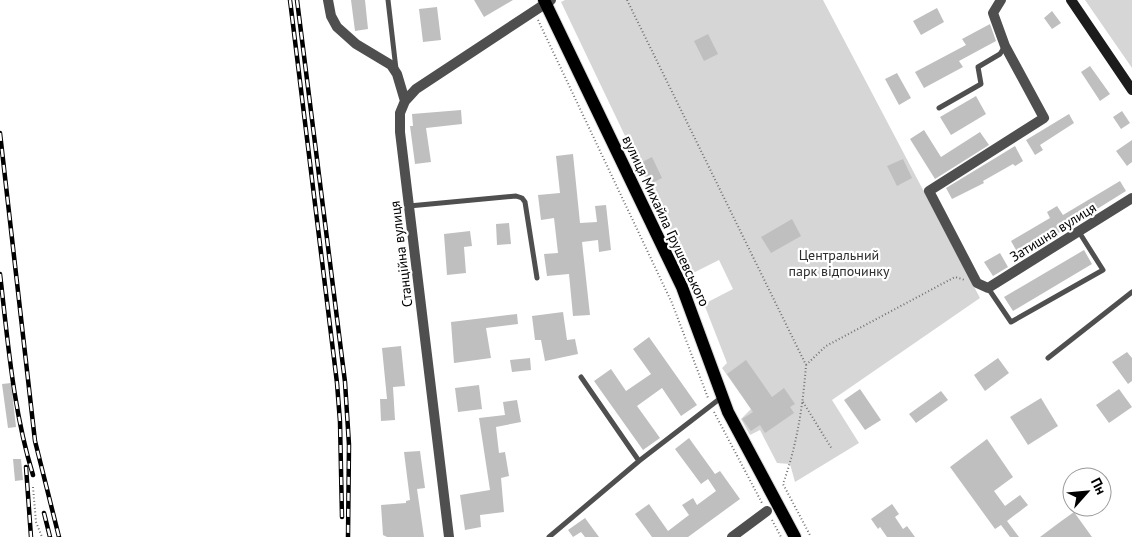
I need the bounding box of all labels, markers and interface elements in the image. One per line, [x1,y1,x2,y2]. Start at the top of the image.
street label: вулиця Михайла Грушевського [618,133,714,309]
street label: Затишна вулиця [1006,198,1100,266]
street label: Станційна вулиця [386,200,416,308]
park label: Центральний парк відпочинку [788,246,890,280]
north arrow [1062,467,1112,517]
text: Пн [1087,475,1110,498]

